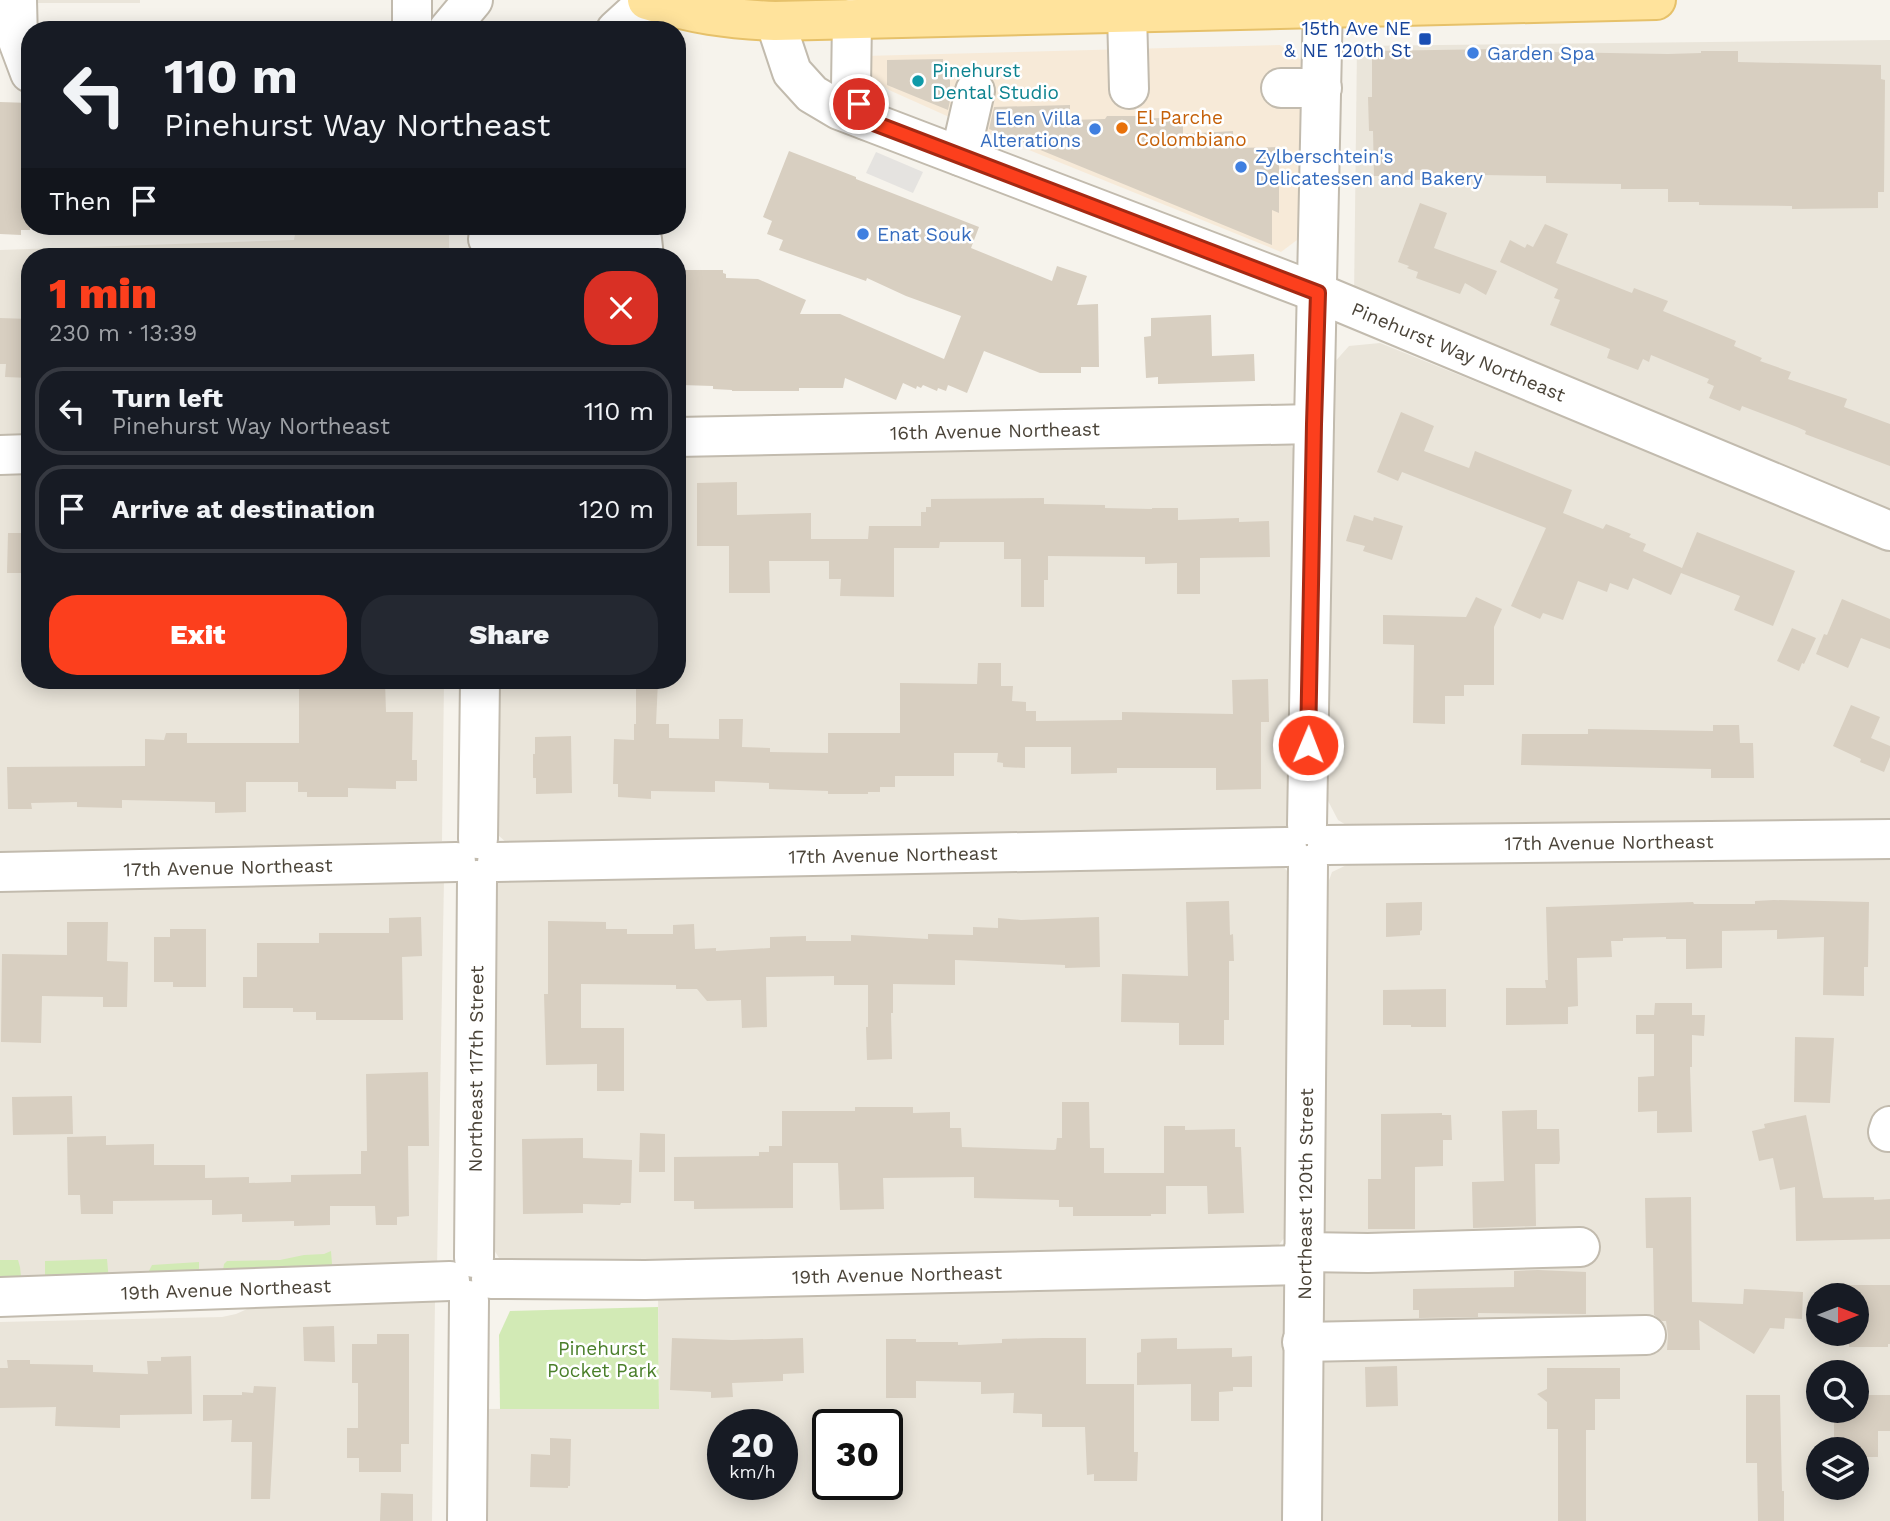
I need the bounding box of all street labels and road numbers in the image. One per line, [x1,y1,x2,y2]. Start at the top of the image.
street label: Pinehurst Way Northeast [1348,297,1569,406]
street label: 16th Avenue Northeast [890,417,1100,444]
street label: 17th Avenue Northeast [1504,829,1714,855]
street label: 17th Avenue Northeast [788,841,998,868]
street label: 17th Avenue Northeast [123,853,333,881]
street label: Northeast 117th Street [463,965,488,1173]
street label: Northeast 120th Street [1293,1088,1317,1300]
street label: 19th Avenue Northeast [792,1260,1002,1288]
street label: 19th Avenue Northeast [120,1274,331,1304]

